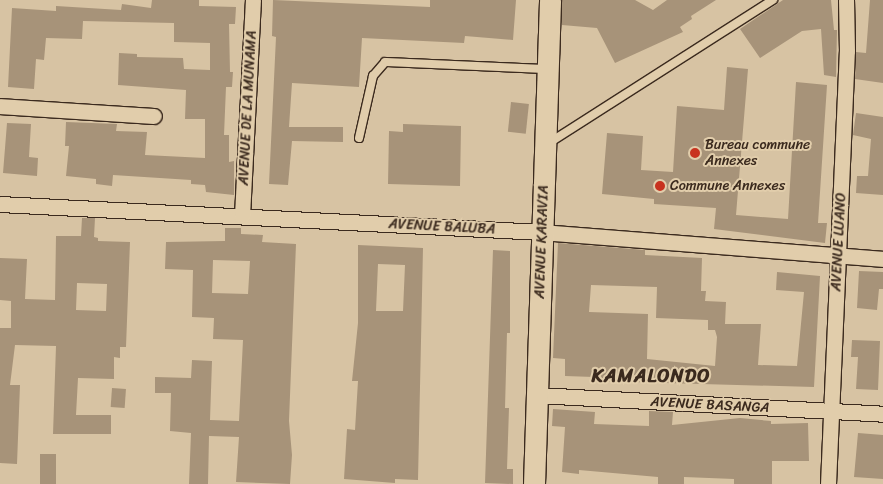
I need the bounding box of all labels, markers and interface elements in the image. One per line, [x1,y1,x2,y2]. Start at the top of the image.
street label: AVENUE DE LA MUNAMA [236,30,260,186]
place label: Bureau commune Annexes [705,137,810,170]
marker: Bureau commune Annexes [689,147,701,159]
place label: Commune Annexes [670,178,785,194]
marker: Commune Annexes [654,180,666,192]
street label: AVENUE KARAVIA [532,185,552,299]
street label: AVENUE LUANO [828,192,850,292]
street label: AVENUE BALUBA [388,216,496,238]
district label: KAMALONDO [590,365,712,387]
street label: AVENUE BASANGA [650,393,770,417]

